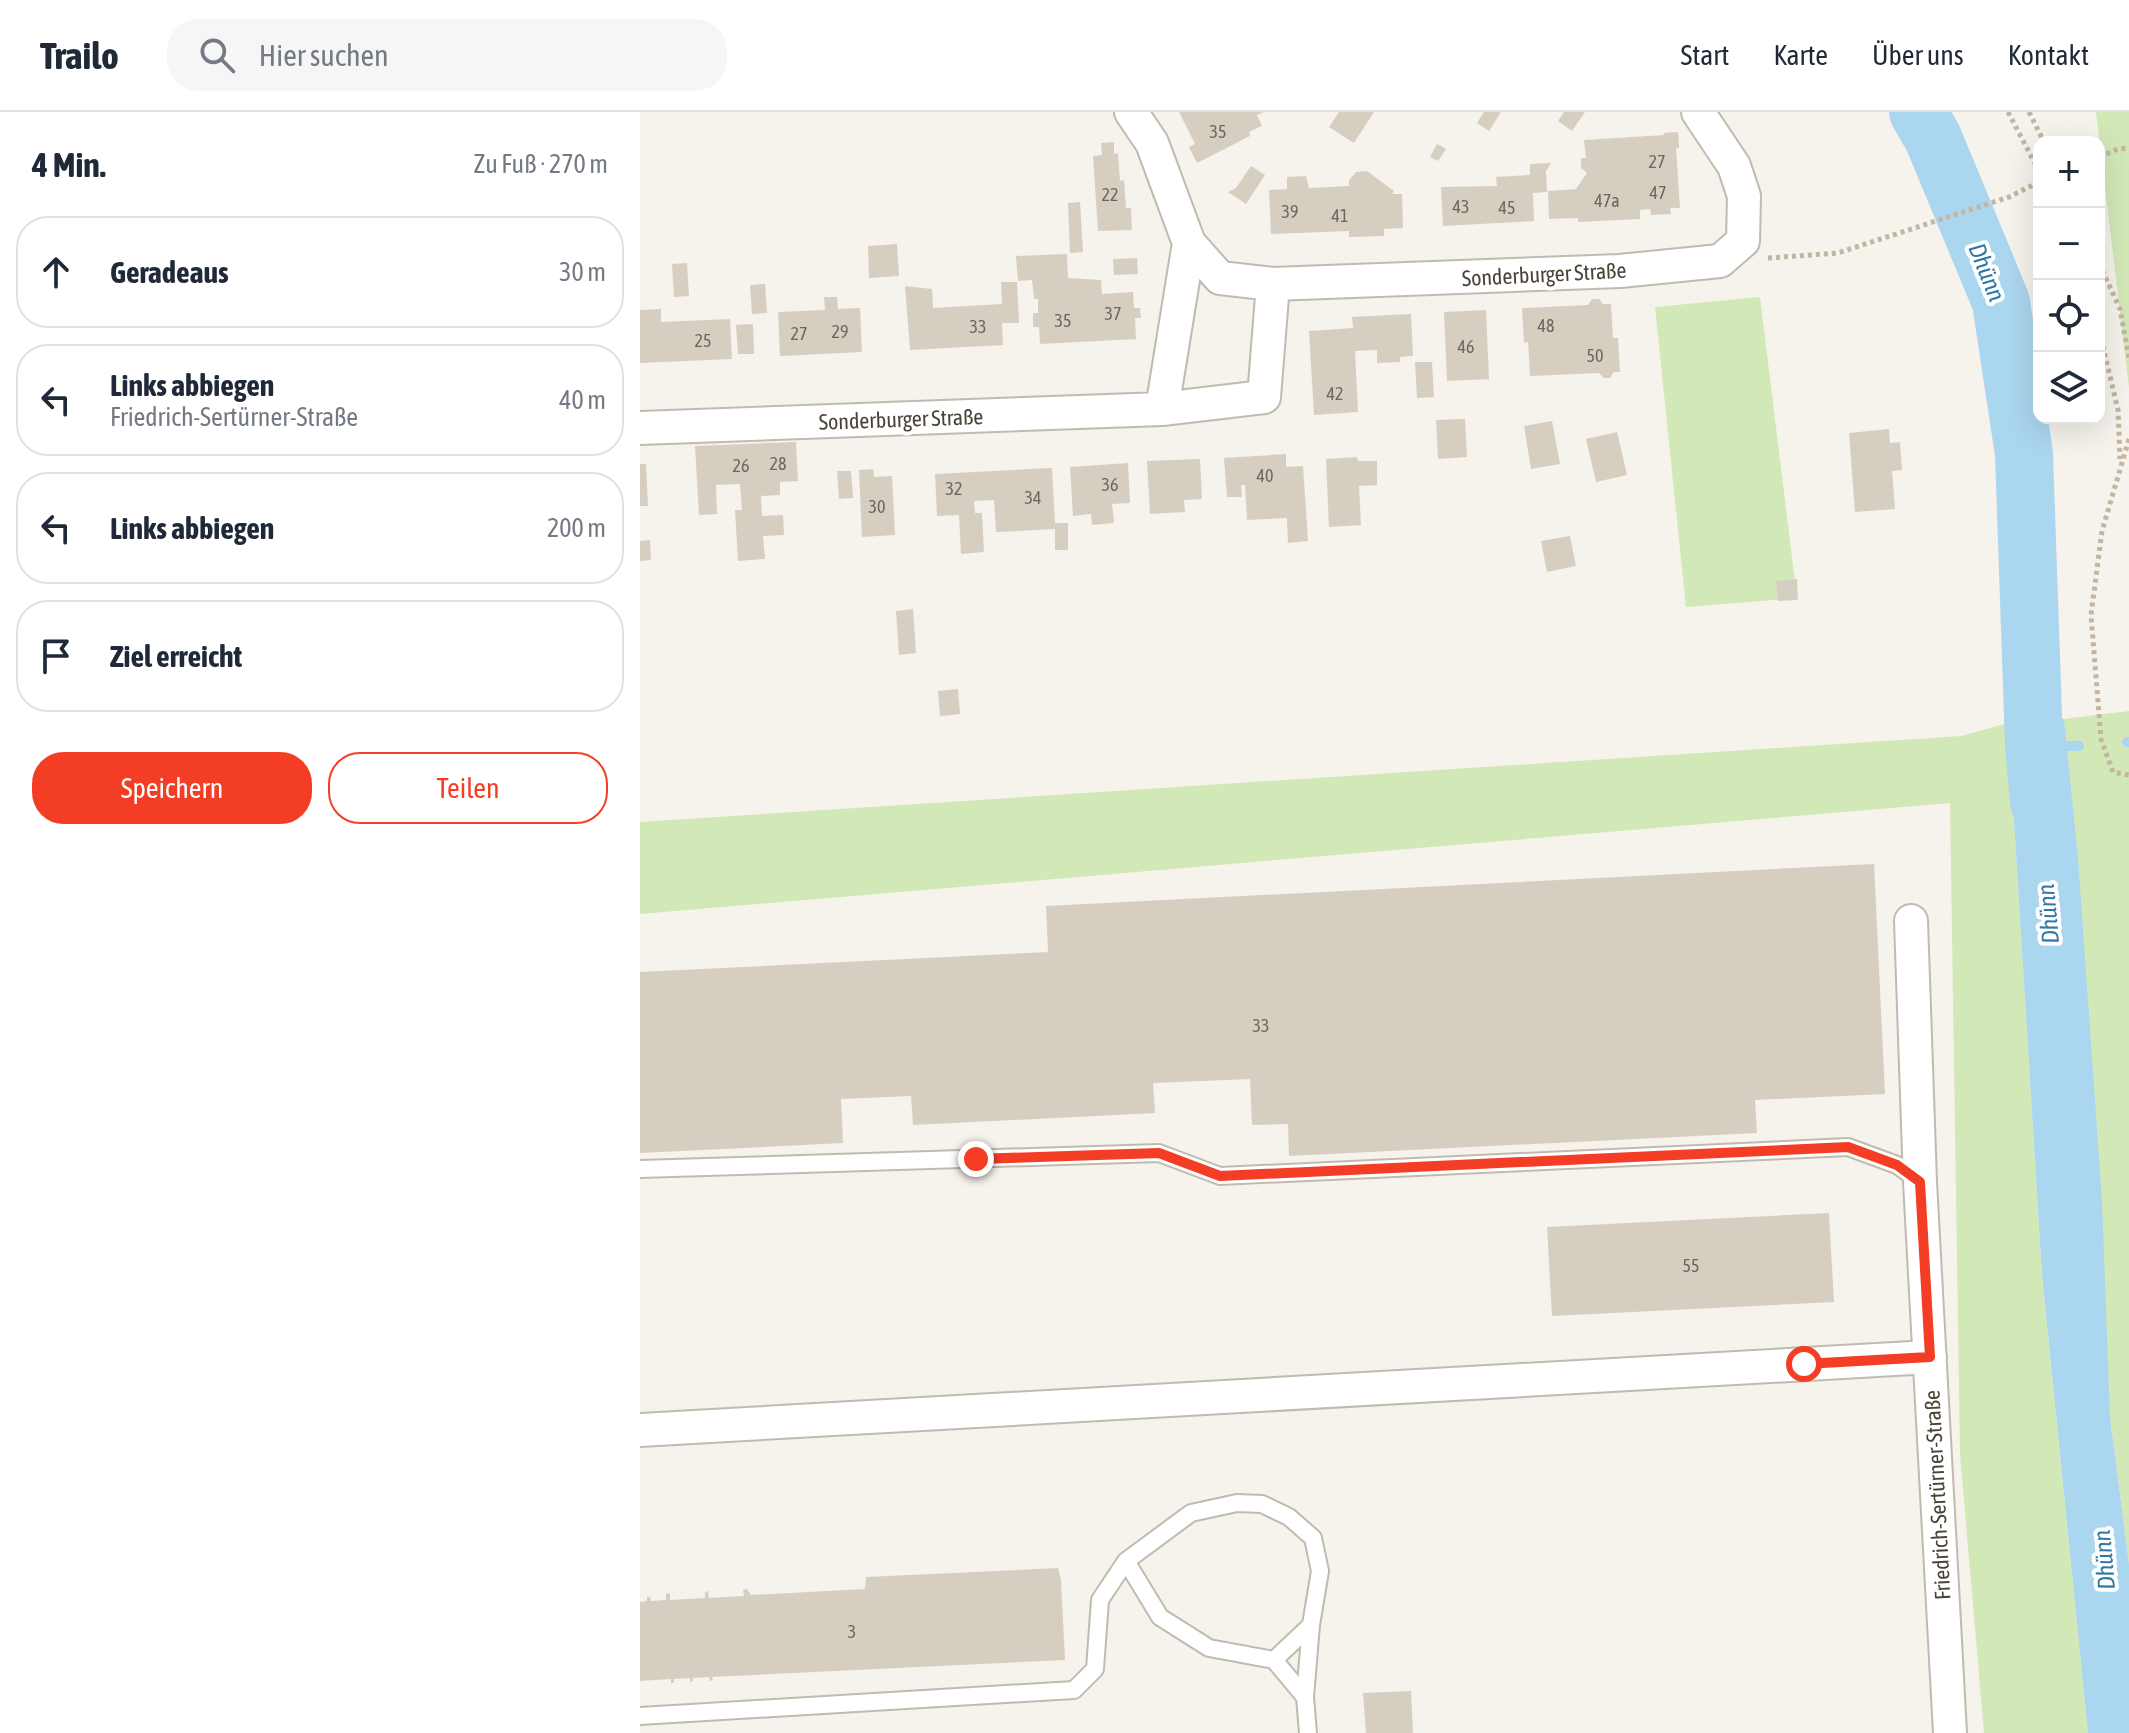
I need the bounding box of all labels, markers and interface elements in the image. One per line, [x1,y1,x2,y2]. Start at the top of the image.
search box [167,19,727,91]
icon: search [195,33,239,77]
text: Trailo [40,34,119,77]
text: Hier suchen [259,38,389,72]
text: Start [1680,39,1729,71]
text: Karte [1773,39,1828,71]
text: Über uns [1872,39,1964,71]
text: Kontakt [2008,39,2089,71]
house number: 35 [1210,121,1226,142]
map controls [2033,136,2105,424]
button: + [2033,136,2105,208]
text: 4 Min. [32,145,106,184]
text: Zu Fuß · 270 m [474,149,608,179]
house number: 27 [1649,151,1665,172]
house number: 47 [1650,182,1666,203]
house number: 22 [1102,184,1118,205]
house number: 47a [1594,190,1620,211]
house number: 43 [1453,196,1469,217]
house number: 45 [1499,197,1515,218]
house number: 39 [1282,201,1298,222]
house number: 41 [1332,205,1348,226]
button: − [2033,208,2105,280]
water label: Dhünn [1963,239,2011,305]
icon: ahead [34,250,78,294]
text: Geradeaus [110,255,229,289]
text: 30 m [559,257,606,287]
street label: Sonderburger Straße [1461,257,1627,291]
button: locate [2033,280,2105,352]
house number: 37 [1105,303,1121,324]
house number: 35 [1055,310,1071,331]
house number: 48 [1538,315,1554,336]
house number: 33 [970,316,986,337]
house number: 29 [832,321,848,342]
house number: 27 [791,323,807,344]
house number: 25 [695,330,711,351]
house number: 46 [1458,336,1474,357]
house number: 50 [1587,345,1603,366]
button: layers [2033,352,2105,424]
text: Links abbiegen [110,368,274,402]
icon: left [34,378,78,422]
house number: 42 [1327,383,1343,404]
text: 40 m [559,385,606,415]
text: Friedrich-Sertürner-Straße [110,402,358,432]
street label: Sonderburger Straße [818,403,984,435]
house number: 28 [770,453,786,474]
house number: 26 [733,455,749,476]
house number: 40 [1257,465,1273,486]
house number: 36 [1102,474,1118,495]
house number: 32 [946,478,962,499]
house number: 34 [1025,487,1041,508]
house number: 30 [869,496,885,517]
icon: left [34,506,78,550]
text: Links abbiegen [110,511,274,545]
text: 200 m [547,513,606,543]
icon: arrive [34,634,78,678]
text: Ziel erreicht [110,639,242,673]
button: Speichern [32,752,312,824]
button: Teilen [328,752,608,824]
water label: Dhünn [2032,883,2064,945]
house number: 33 [1253,1015,1269,1036]
route end [958,1141,994,1177]
house number: 55 [1683,1255,1699,1276]
route start [1786,1346,1822,1382]
street label: Friedrich-Sertürner-Straße [1919,1389,1955,1601]
water label: Dhünn [2088,1529,2120,1591]
house number: 3 [848,1621,856,1642]

